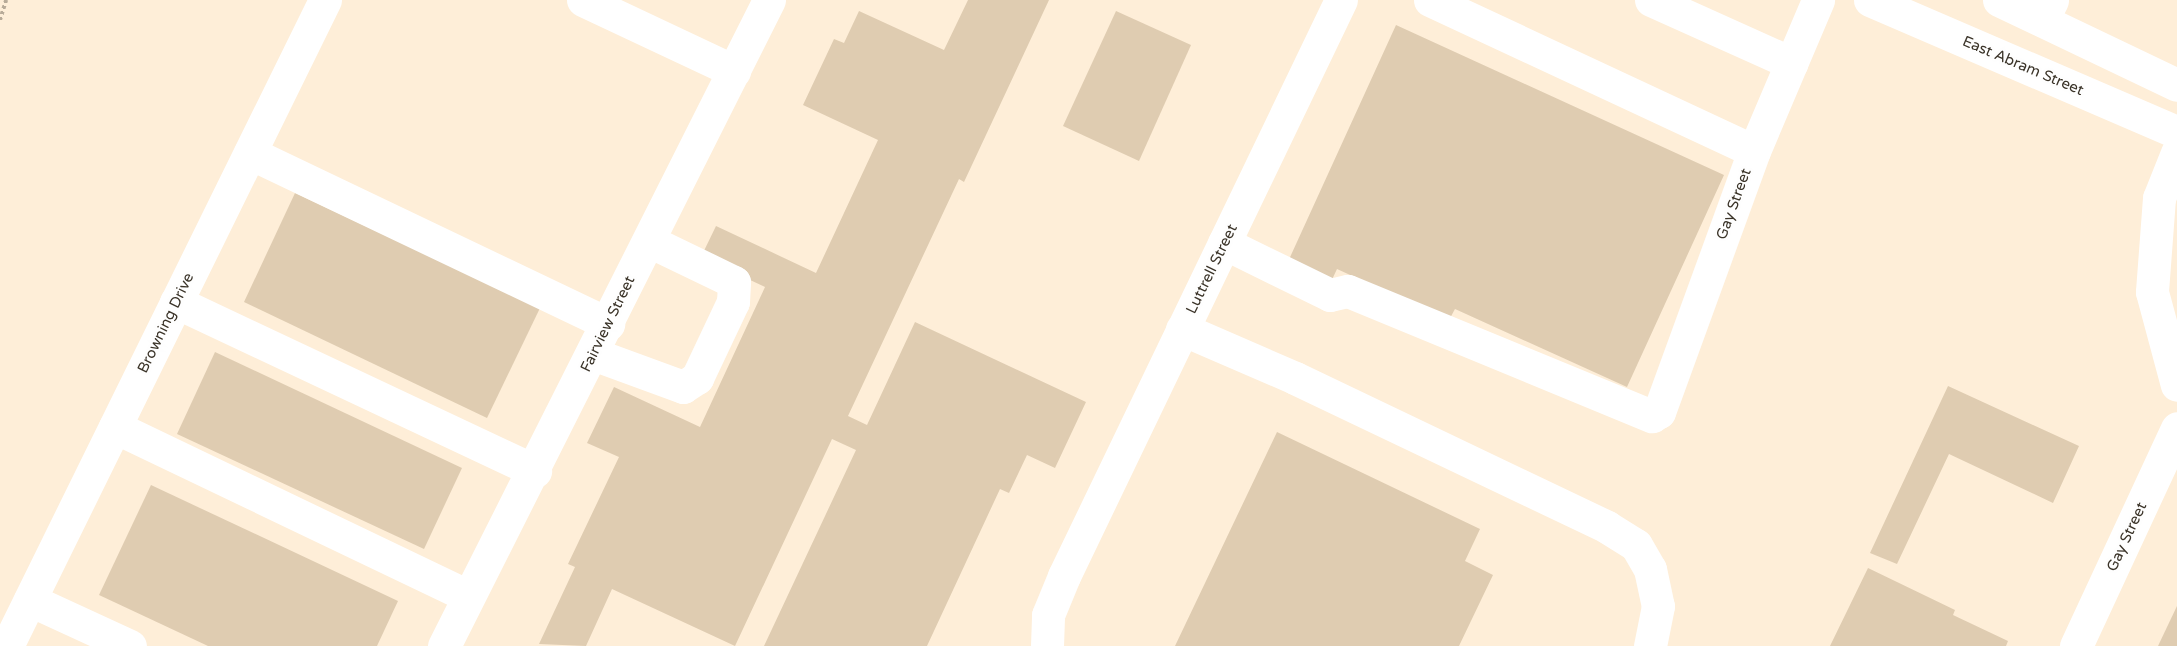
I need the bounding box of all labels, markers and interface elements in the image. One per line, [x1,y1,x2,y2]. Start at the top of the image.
street label: East Abram Street [1960,32,2086,100]
street label: Gay Street [1713,166,1755,242]
street label: Luttrell Street [1183,221,1241,317]
street label: Browning Drive [134,270,198,376]
street label: Fairview Street [577,273,639,375]
street label: Gay Street [2103,499,2151,575]

